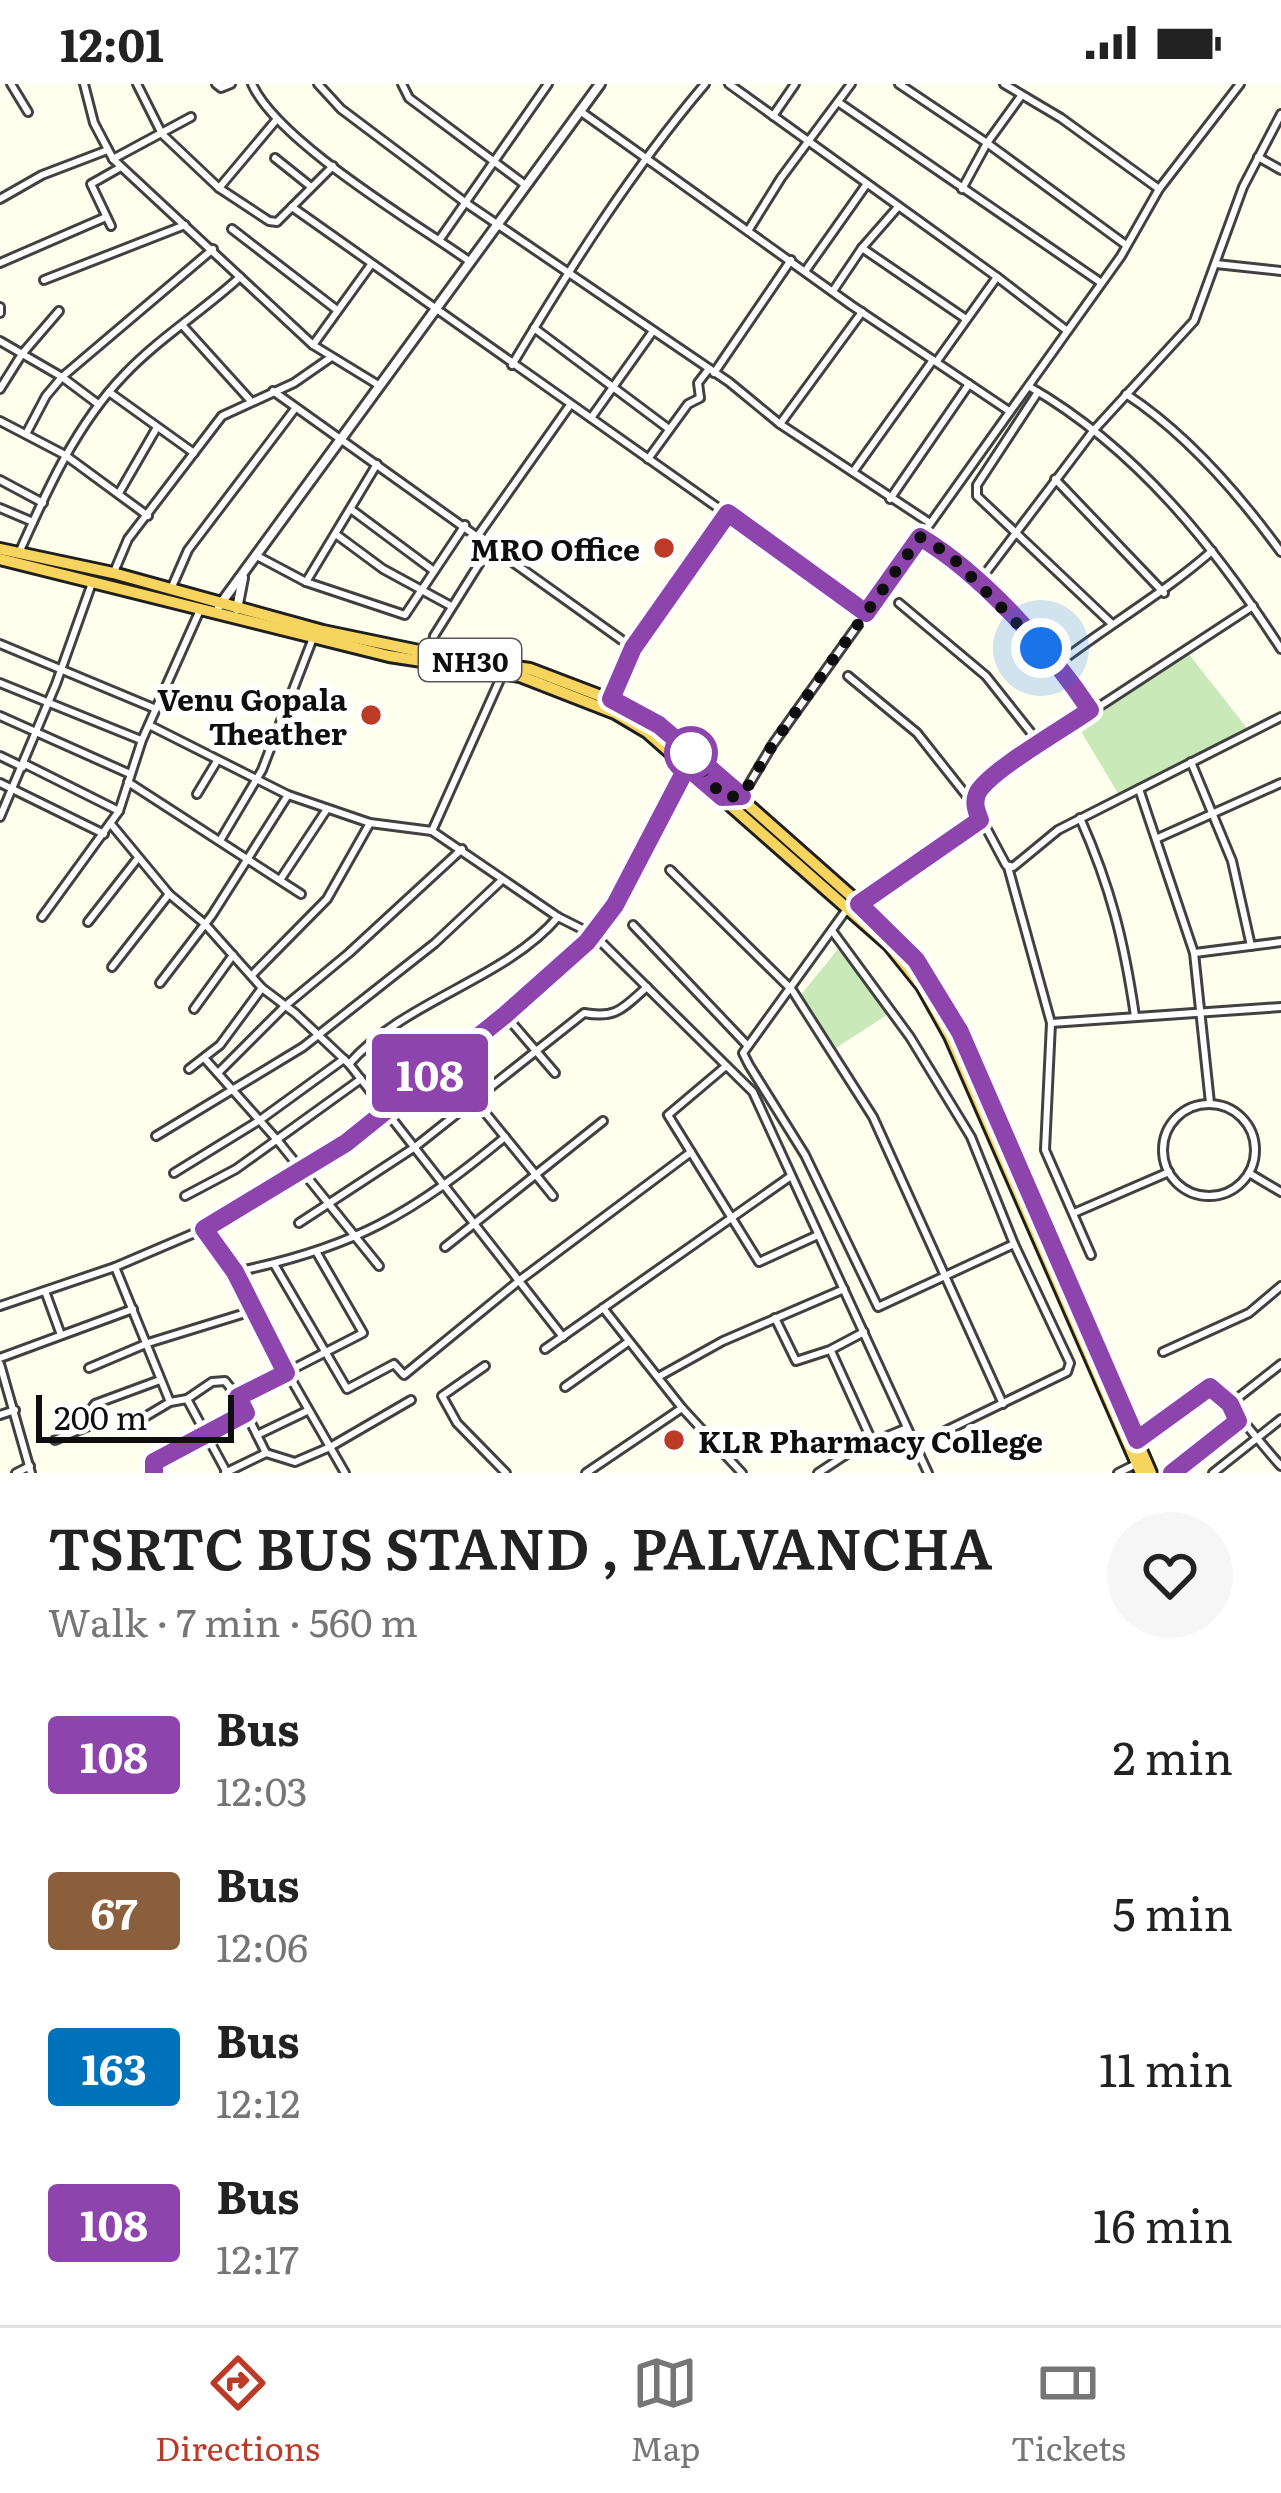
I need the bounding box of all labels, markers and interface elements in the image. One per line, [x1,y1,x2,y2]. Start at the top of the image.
text: 12:01 [60,9,164,76]
place label: MRO Office [470,526,640,570]
marker: MRO Office [651,535,677,561]
your location [1011,618,1071,678]
road number: NH30 [419,639,521,681]
place label: Venu Gopala Theather [157,676,348,754]
marker: Venu Gopala Theather [358,702,384,728]
unlabelled marker [666,728,716,778]
line badge: 108 [361,1034,499,1112]
text: 108 [396,1042,464,1104]
scale bar [36,1389,234,1442]
text: 200 m [54,1391,148,1440]
place label: KLR Pharmacy College [698,1418,1043,1462]
marker: KLR Pharmacy College [661,1427,687,1453]
text: TSRTC BUS STAND , PALVANCHA [48,1503,992,1588]
button: heart [1107,1512,1233,1638]
text: Walk · 7 min · 560 m [48,1591,418,1649]
text: Bus [216,1693,300,1760]
text: 2 min [1113,1722,1233,1789]
text: 108 [80,1724,148,1786]
text: 12:03 [216,1760,308,1818]
text: Bus [216,1849,300,1916]
text: 5 min [1113,1878,1233,1945]
text: 67 [90,1880,138,1942]
text: 12:06 [216,1916,308,1974]
text: Bus [216,2005,300,2072]
text: 11 min [1099,2034,1233,2101]
text: 163 [81,2036,147,2098]
text: 12:12 [216,2072,300,2130]
text: Bus [216,2161,300,2228]
text: 16 min [1093,2190,1233,2257]
text: 108 [80,2192,148,2254]
text: 12:17 [216,2228,299,2286]
tab: Directions [155,2350,320,2471]
tab: Map [630,2350,700,2471]
tab: Tickets [1011,2350,1126,2471]

